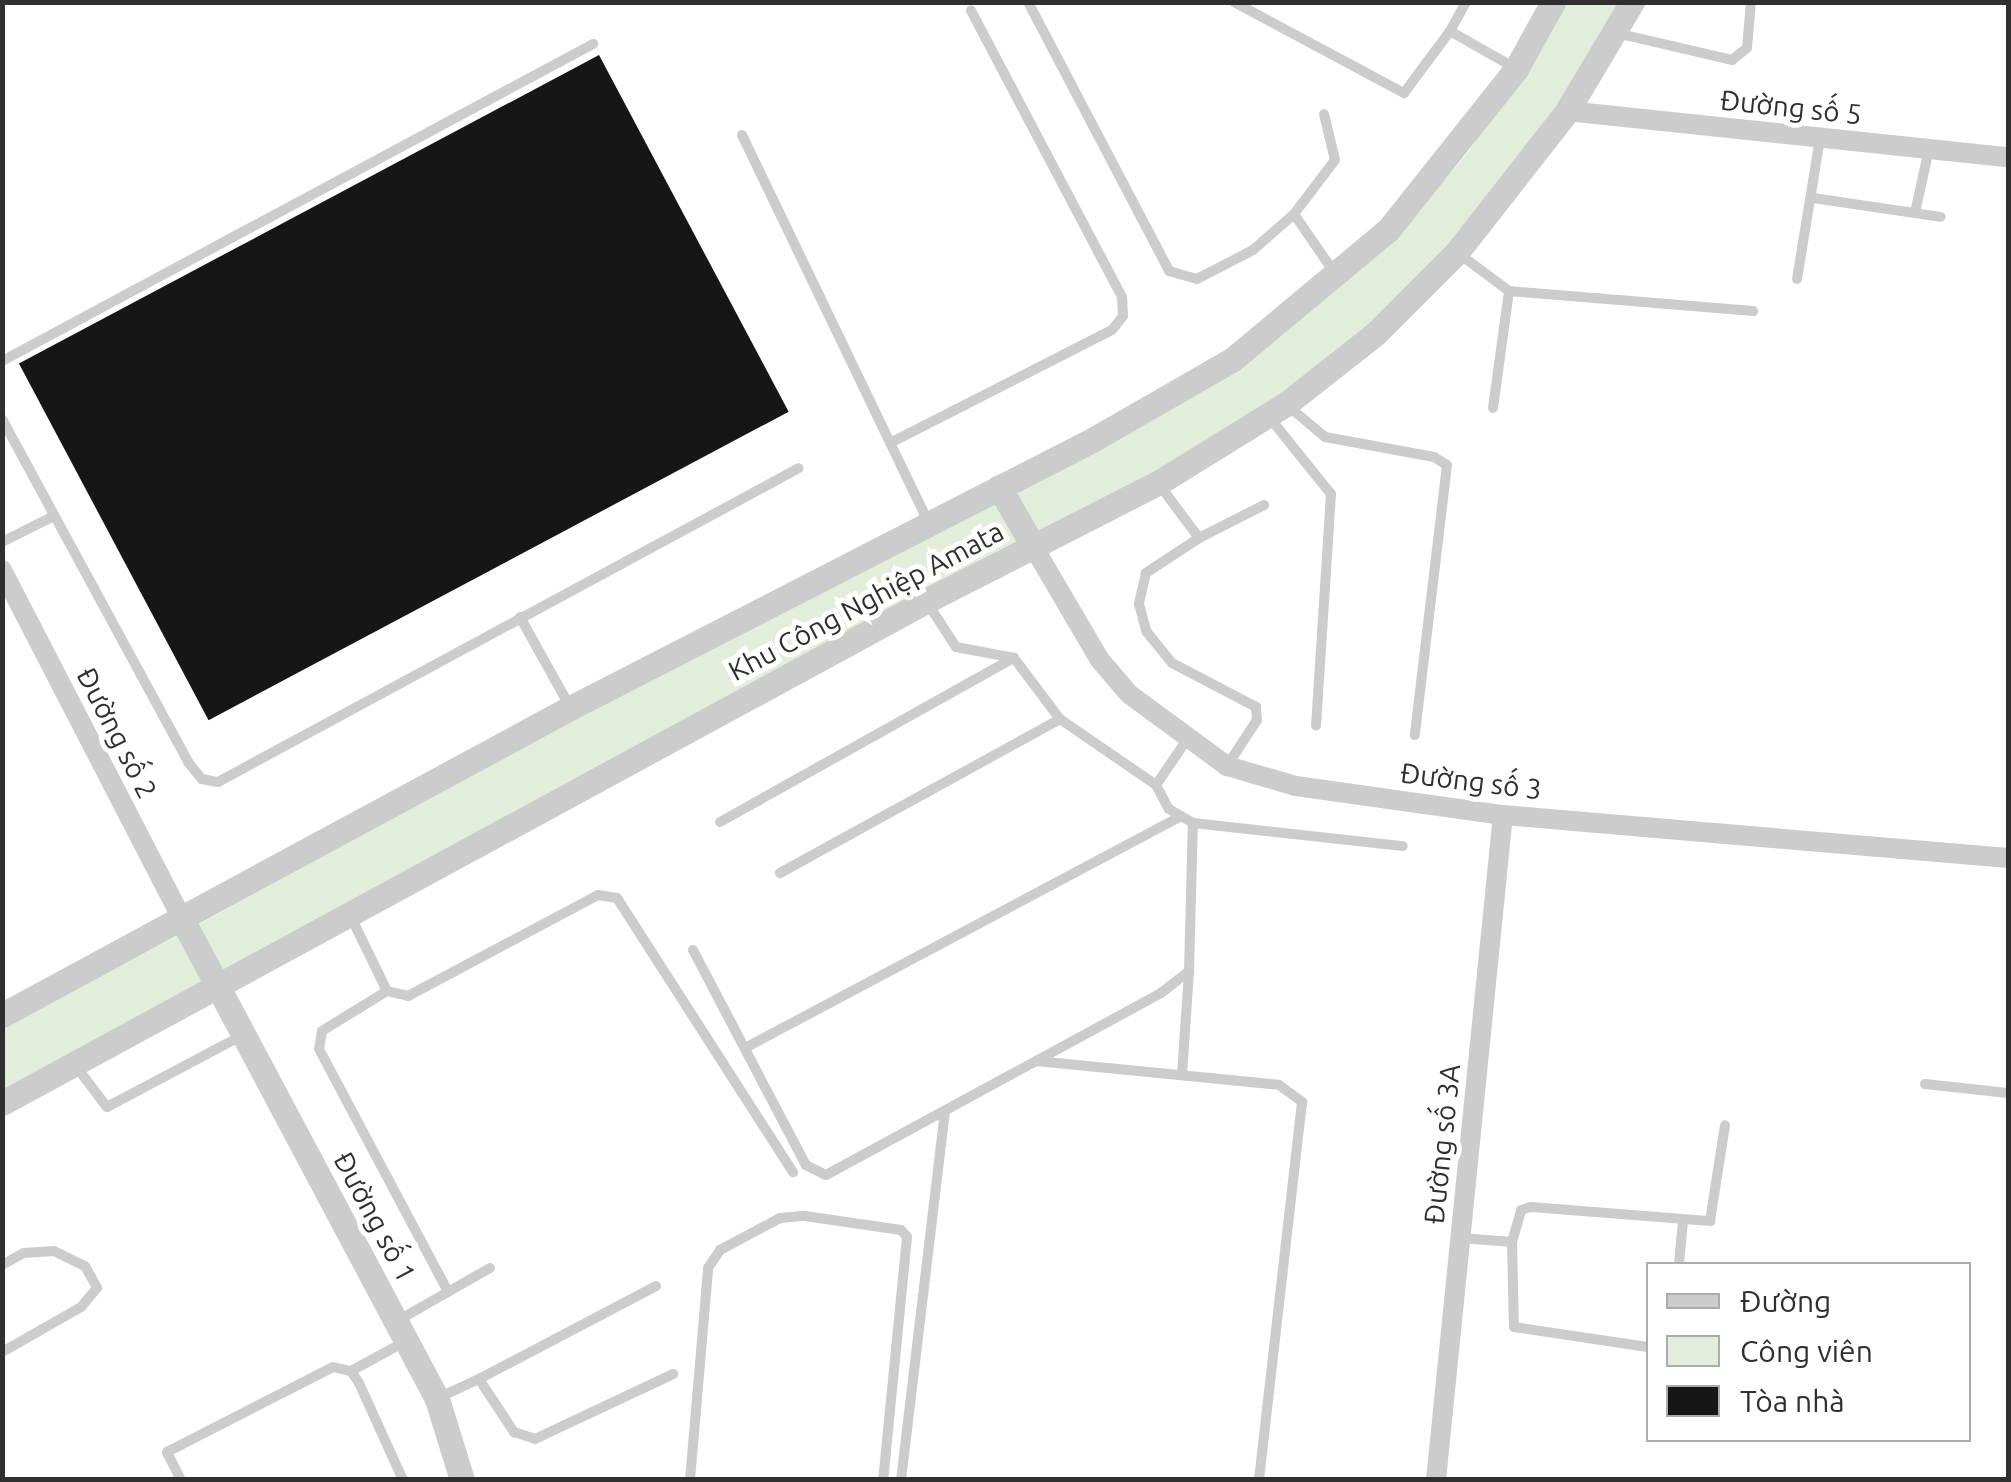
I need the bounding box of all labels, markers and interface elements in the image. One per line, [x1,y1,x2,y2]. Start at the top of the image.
street label: Đường số 5 [1718,83,1864,131]
street label: Khu Công Nghiệp Amata [723,514,1009,688]
street label: Đường số 2 [70,662,164,804]
street label: Đường số 3 [1398,756,1544,806]
street label: Đường số 3A [1417,1062,1467,1226]
street label: Đường số 1 [327,1146,423,1288]
legend [1646,1262,1971,1442]
text: Đường [1740,1284,1831,1318]
text: Công viên [1740,1334,1873,1368]
text: Tòa nhà [1740,1384,1845,1418]

